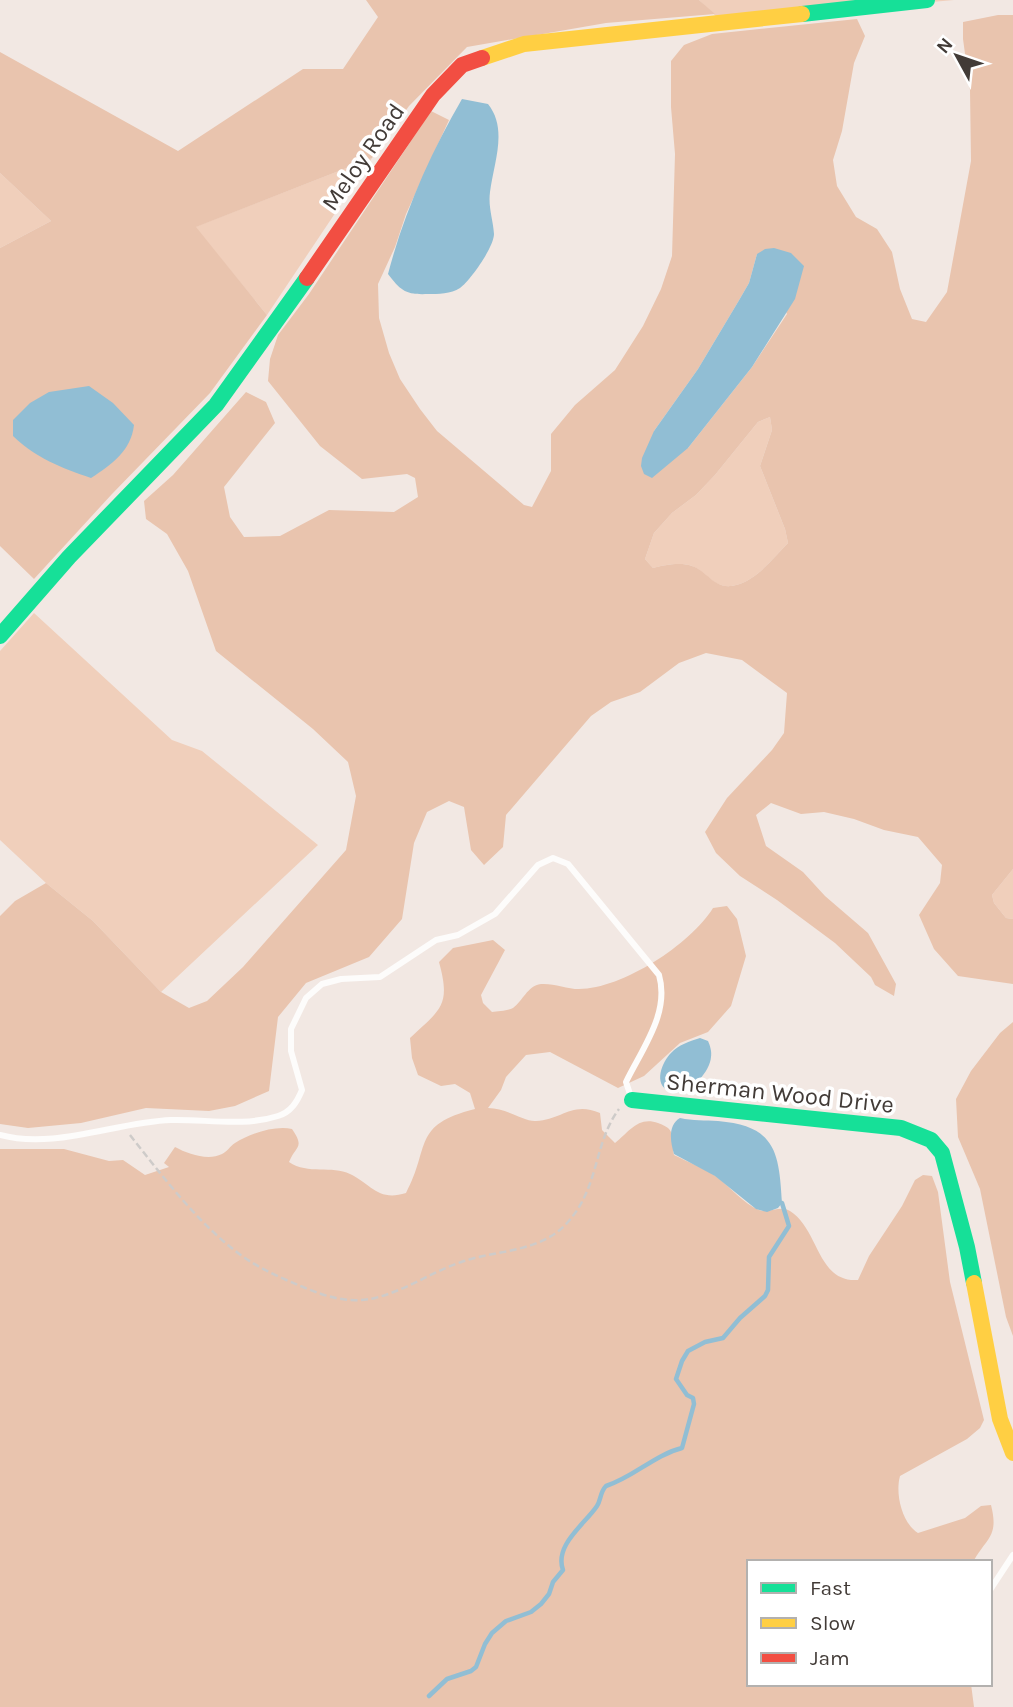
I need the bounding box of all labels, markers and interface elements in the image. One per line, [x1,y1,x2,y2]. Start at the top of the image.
north arrow [922,21,992,91]
text: N [932,33,958,58]
street label: Meloy Road [316,98,410,216]
street label: Sherman Wood Drive [665,1067,895,1119]
legend [747,1560,992,1686]
text: Fast [810,1576,851,1600]
text: Slow [810,1611,855,1635]
text: Jam [810,1646,850,1670]

